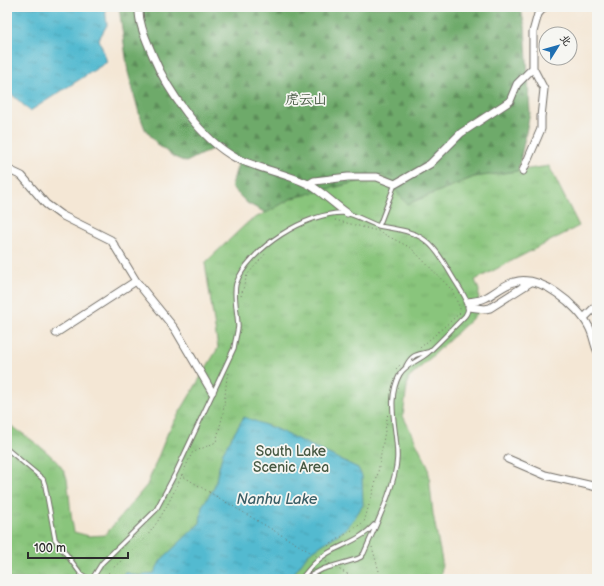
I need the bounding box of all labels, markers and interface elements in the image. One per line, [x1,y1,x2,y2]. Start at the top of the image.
north arrow [538,26,578,66]
text: 北 [557,32,574,49]
park label: 虎云山 [285,91,327,108]
park label: South Lake Scenic Area [253,443,329,476]
water label: Nanhu Lake [237,490,318,509]
scale bar [28,534,128,560]
text: 100 m [34,541,66,556]

